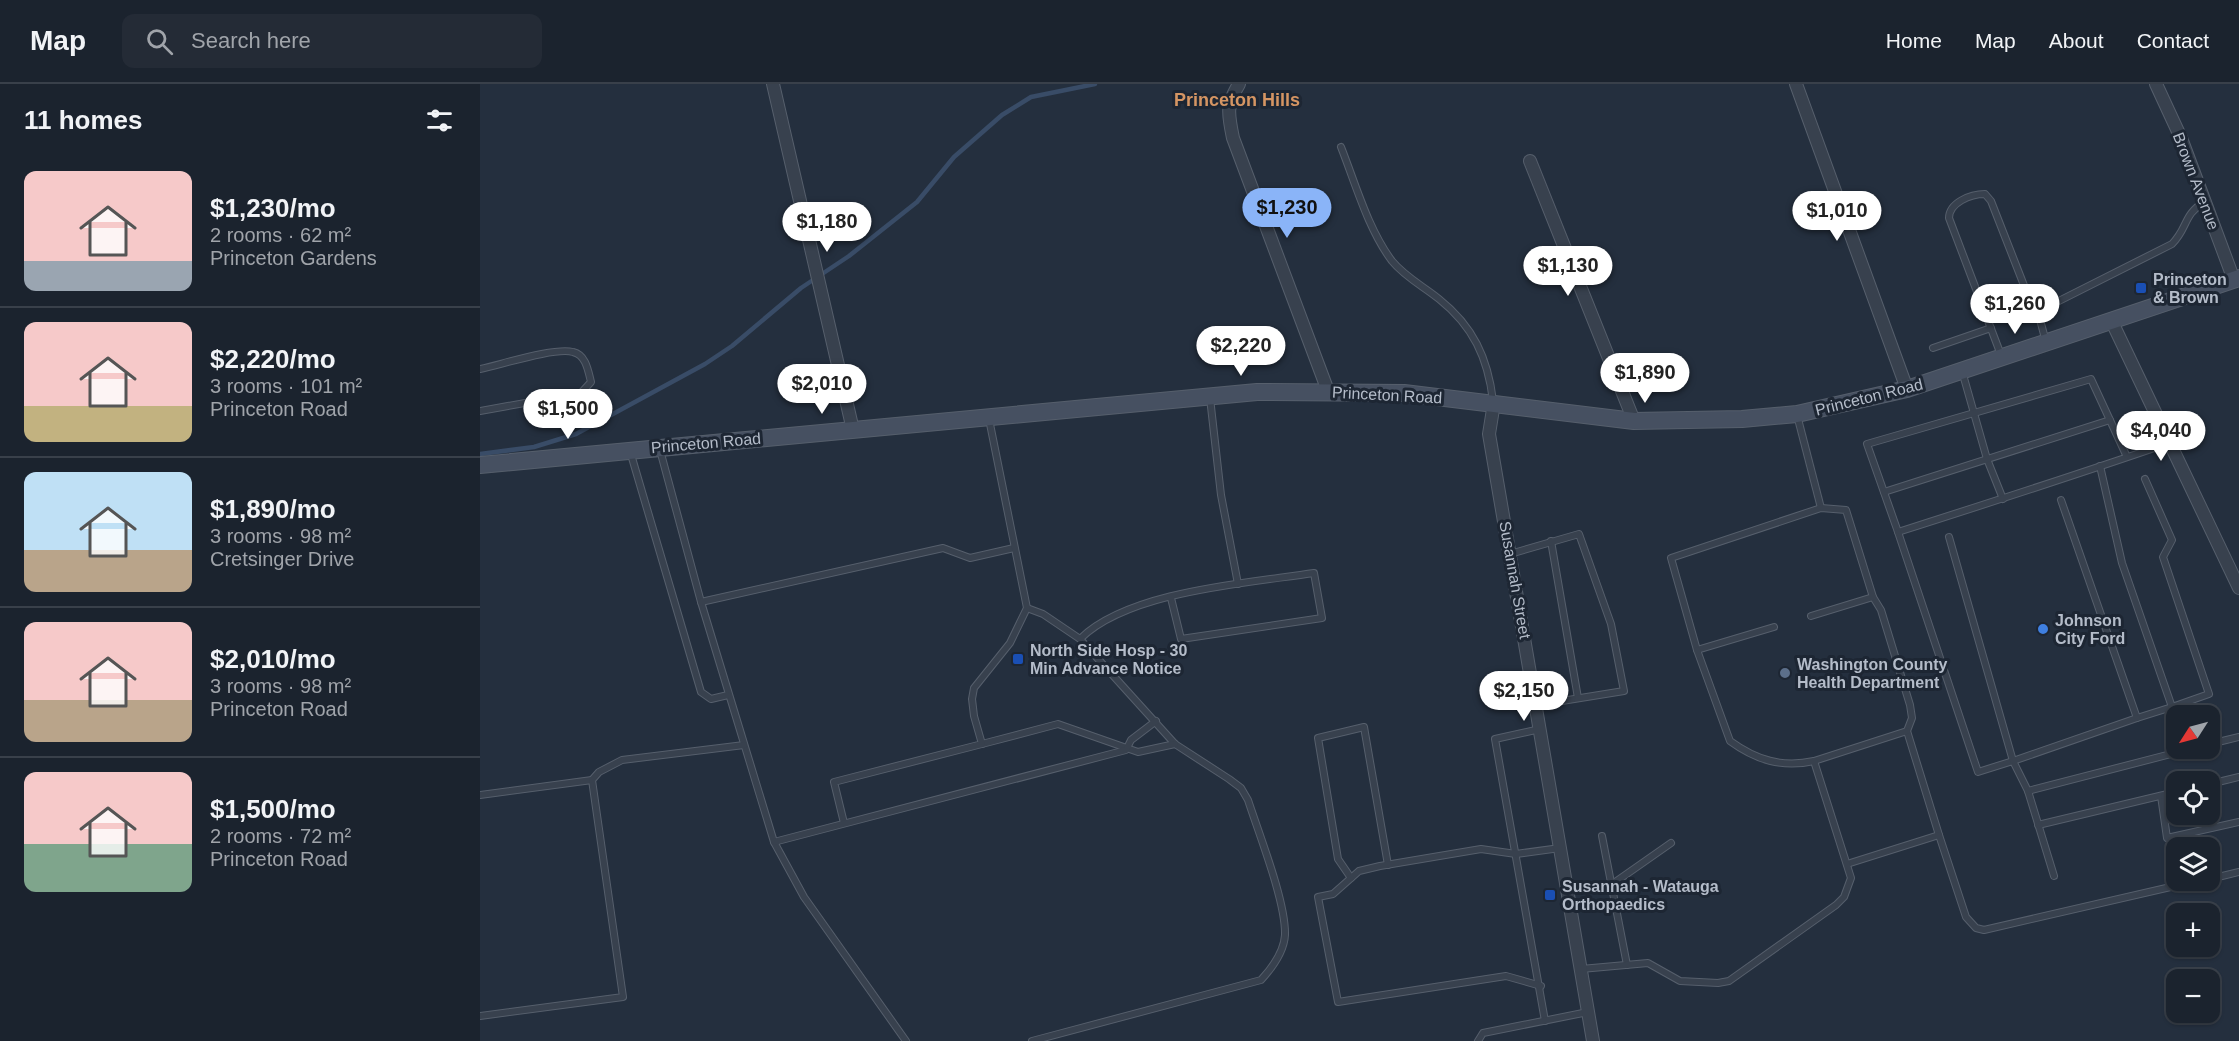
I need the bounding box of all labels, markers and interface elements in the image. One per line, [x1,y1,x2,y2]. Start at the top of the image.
search box [122,14,542,68]
text: Map [30,25,86,56]
icon: search [143,25,176,58]
text: Search here [191,28,311,53]
text: Home [1886,29,1942,52]
text: Map [1975,29,2016,52]
text: About [2049,29,2104,52]
text: Contact [2137,29,2209,52]
district label: Princeton Hills [1174,90,1300,110]
icon: filters [423,104,456,137]
text: 11 homes [24,105,143,135]
street label: Brown Avenue [2170,130,2222,232]
pin: $1,230 [1238,188,1336,239]
pin: $1,010 [1788,191,1886,242]
text: $1,230/mo [210,193,336,223]
icon: home [72,195,144,267]
text: $1,230 [1256,196,1318,218]
text: $1,010 [1806,199,1868,221]
pin: $1,180 [778,202,876,253]
text: $1,180 [796,210,858,232]
text: 2 rooms · 62 m² [210,224,351,246]
pin: $1,130 [1519,246,1617,297]
text: Princeton Gardens [210,247,377,269]
text: $1,130 [1537,254,1599,276]
place label: Princeton & Brown [2153,271,2227,306]
marker: Princeton & Brown [2134,281,2148,295]
pin: $1,260 [1966,284,2064,335]
text: $1,260 [1984,292,2046,314]
pin: $2,220 [1192,326,1290,377]
text: $2,220 [1210,334,1272,356]
text: $2,220/mo [210,344,336,374]
icon: home [72,346,144,418]
pin: $1,890 [1596,353,1694,404]
text: $1,890 [1614,361,1676,383]
pin: $2,010 [773,364,871,415]
text: $2,010 [791,372,853,394]
text: 3 rooms · 101 m² [210,375,362,397]
street label: Princeton Road [1813,375,1925,419]
street label: Princeton Road [1331,384,1443,406]
pin: $1,500 [519,389,617,440]
text: $1,500 [537,397,599,419]
text: Princeton Road [210,398,348,420]
pin: $4,040 [2112,411,2210,462]
text: $4,040 [2130,419,2192,441]
street label: Princeton Road [650,430,762,456]
text: $1,890/mo [210,494,336,524]
icon: home [72,496,144,568]
street label: Susannah Street [1496,520,1534,641]
text: 3 rooms · 98 m² [210,525,351,547]
text: Cretsinger Drive [210,548,354,570]
place label: Johnson City Ford [2055,612,2125,647]
marker: Johnson City Ford [2036,622,2050,636]
place label: North Side Hosp - 30 Min Advance Notice [1030,642,1187,677]
text: $2,010/mo [210,644,336,674]
icon: home [72,646,144,718]
marker: North Side Hosp - 30 Min Advance Notice [1011,652,1025,666]
place label: Washington County Health Department [1797,656,1948,691]
marker: Washington County Health Department [1778,666,1792,680]
pin: $2,150 [1475,671,1573,722]
text: 3 rooms · 98 m² [210,675,351,697]
text: $2,150 [1493,679,1555,701]
text: Princeton Road [210,698,348,720]
north arrow [2166,705,2220,759]
map controls [2166,705,2220,1023]
button: locate [2166,771,2220,825]
text: $1,500/mo [210,794,336,824]
icon: home [72,796,144,868]
text: 2 rooms · 72 m² [210,825,351,847]
button: layers [2166,837,2220,891]
text: Princeton Road [210,848,348,870]
place label: Susannah - Watauga Orthopaedics [1562,878,1719,913]
marker: Susannah - Watauga Orthopaedics [1543,888,1557,902]
button: + [2166,903,2220,957]
button: − [2166,969,2220,1023]

